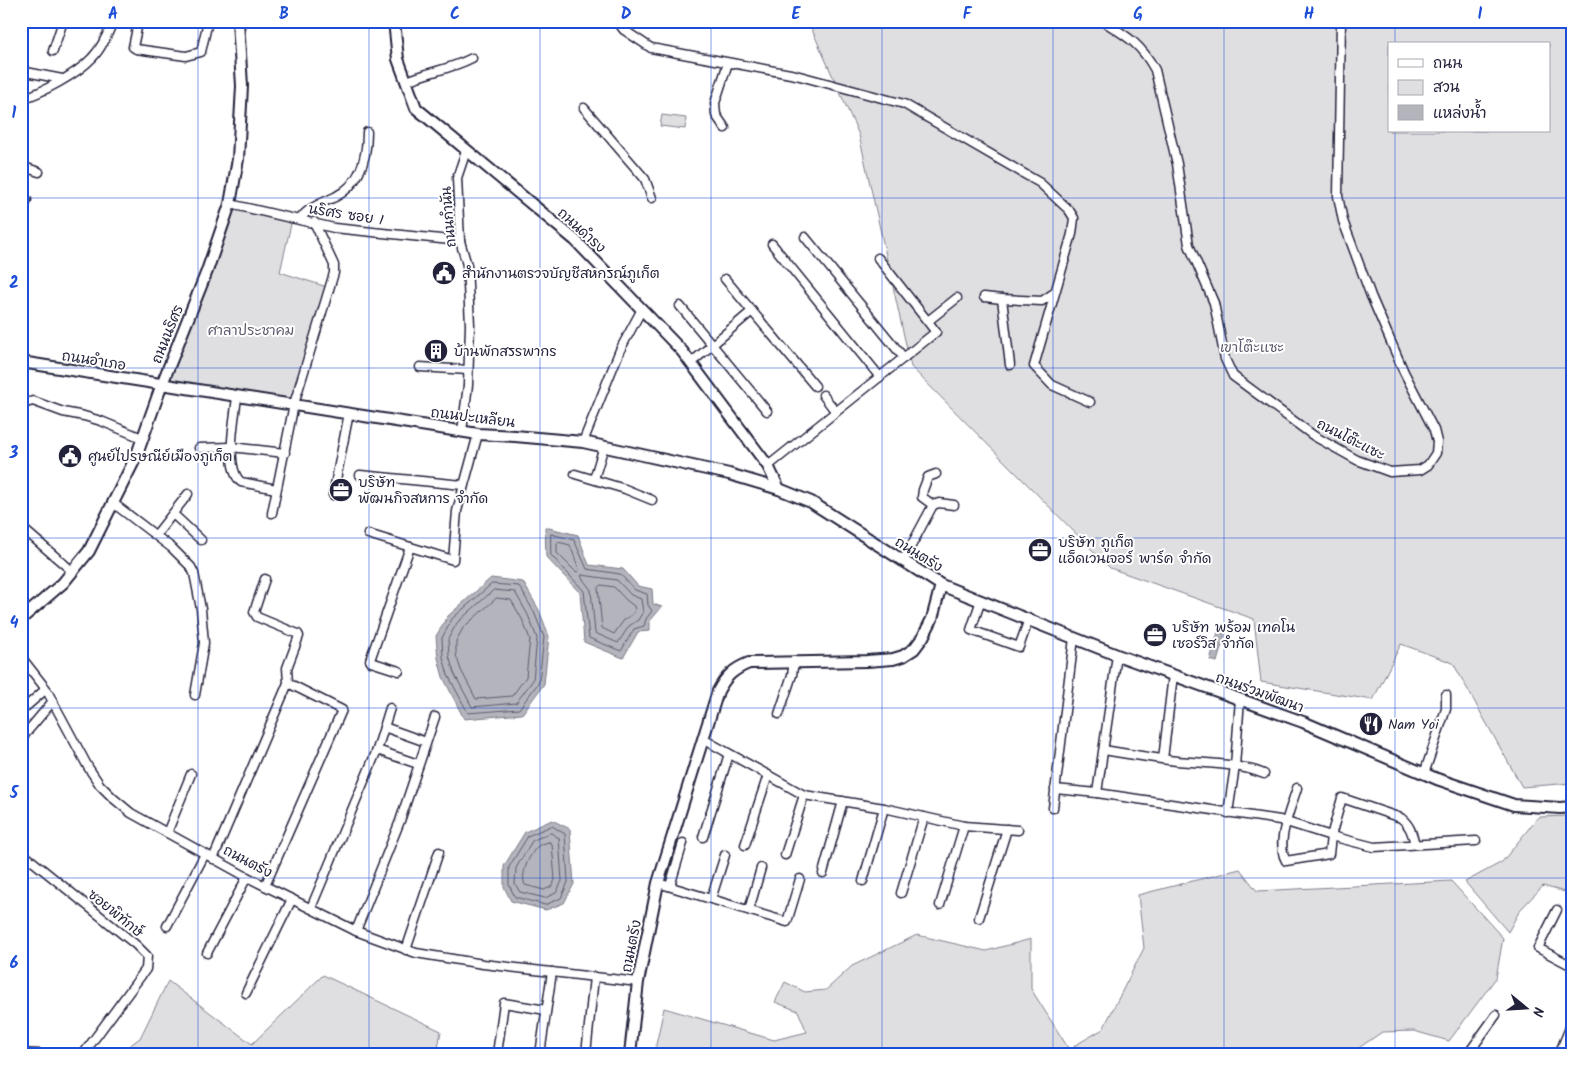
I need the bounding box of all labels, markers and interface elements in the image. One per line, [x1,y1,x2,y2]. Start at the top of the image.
text: A [108,2,118,27]
text: B [279,2,289,27]
text: C [450,2,460,27]
text: D [621,2,632,27]
text: E [792,2,802,27]
text: F [963,2,973,27]
text: G [1133,2,1143,27]
text: H [1304,2,1314,27]
text: I [1478,2,1483,27]
legend [1388,42,1550,132]
text: ถนน [1433,52,1462,76]
text: สวน [1433,76,1460,100]
text: แหล่งน้ำ [1433,99,1487,126]
text: 1 [12,101,17,126]
street label: ถนนกำนัน [435,185,463,248]
street label: นริศร ซอย 1 [307,198,385,232]
street label: ถนนดำรง [552,203,610,259]
public building icon: สำนักงานตรวจบัญชีสหกรณ์ภูเก็ต [431,260,457,286]
place label: สำนักงานตรวจบัญชีสหกรณ์ภูเก็ต [462,263,660,285]
text: 2 [9,271,19,296]
street label: ถนนนริศร [146,302,190,367]
park label: ศาลาประชาคม [208,320,294,342]
park label: เขาโต๊ะแซะ [1220,337,1284,359]
building icon: บ้านพักสรรพากร [423,338,449,364]
place label: บ้านพักสรรพากร [454,341,557,363]
street label: ถนนอำเภอ [60,345,128,377]
street label: ถนนปะเหลียน [429,402,517,434]
street label: ถนนโต๊ะแซะ [1313,413,1389,467]
text: 3 [9,441,19,466]
public building icon: ศูนย์ไปรษณีย์เมืองภูเก็ต [57,443,83,469]
place label: ศูนย์ไปรษณีย์เมืองภูเก็ต [88,446,233,468]
place label: บริษัท พัฒนกิจสหการ จำกัด [358,472,488,510]
office icon: บริษัท พัฒนกิจสหการ จำกัด [328,477,354,503]
street label: ถนนตรัง [890,532,947,578]
place label: บริษัท ภูเก็ต แอ็ดเวนเจอร์ พาร์ค จำกัด [1058,532,1211,570]
office icon: บริษัท ภูเก็ต แอ็ดเวนเจอร์ พาร์ค จำกัด [1027,537,1053,563]
text: 4 [10,611,19,636]
place label: บริษัท พร้อม เทคโน เซอร์วิส จำกัด [1172,617,1296,655]
office icon: บริษัท พร้อม เทคโน เซอร์วิส จำกัด [1142,622,1168,648]
street label: ถนนร่วมพัฒนา [1212,667,1307,719]
restaurant icon: Nam Yoi [1358,711,1384,737]
place label: Nam Yoi [1388,714,1439,736]
text: 5 [9,781,20,806]
street label: ถนนตรัง [219,840,276,884]
street label: ซอยพิทักษ์ [83,884,149,944]
street label: ถนนตรัง [616,918,648,974]
text: 6 [10,951,19,976]
north arrow [1500,982,1550,1032]
text: N [1526,1004,1549,1019]

